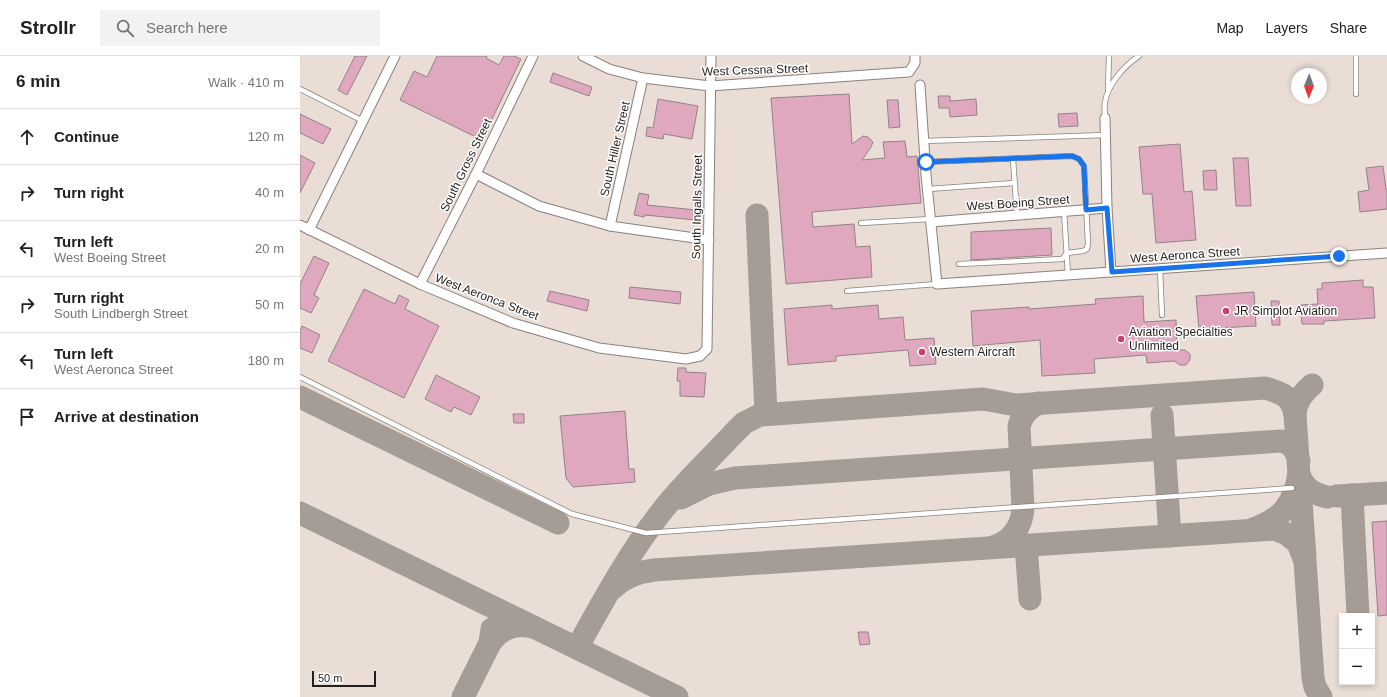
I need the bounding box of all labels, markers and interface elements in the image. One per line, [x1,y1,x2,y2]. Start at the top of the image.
search box [100,10,380,46]
text: Strollr [20,17,76,38]
icon: search [114,17,136,39]
text: Search here [146,19,228,36]
text: Map [1216,20,1244,36]
text: Layers [1266,20,1308,36]
text: Share [1330,20,1367,36]
street label: West Cessna Street [702,61,809,79]
north arrow [1291,68,1327,104]
text: 6 min [16,72,60,91]
text: Walk · 410 m [208,75,284,90]
street label: South Hiller Street [597,99,633,198]
street label: South Gross Street [437,115,495,214]
icon: ahead [16,126,38,148]
text: Continue [54,128,119,145]
text: 120 m [248,129,284,144]
route start [917,153,935,171]
street label: South Ingalls Street [689,154,705,259]
icon: right [16,182,38,204]
text: Turn right [54,184,124,201]
text: 40 m [255,185,284,200]
street label: West Boeing Street [966,192,1071,214]
text: Turn left [54,233,113,250]
icon: left [16,238,38,260]
text: 20 m [255,241,284,256]
street label: West Aeronca Street [1130,244,1241,266]
route end [1330,247,1348,265]
text: West Boeing Street [54,250,166,265]
street label: West Aeronca Street [433,271,541,323]
text: Turn right [54,289,124,306]
icon: right [16,294,38,316]
text: 50 m [255,297,284,312]
place label: JR Simplot Aviation [1234,304,1337,318]
text: South Lindbergh Street [54,306,188,321]
marker: JR Simplot Aviation [1221,306,1231,316]
place label: Aviation Specialties Unlimited [1129,325,1233,353]
marker: Aviation Specialties Unlimited [1116,334,1126,344]
text: Turn left [54,345,113,362]
place label: Western Aircraft [930,345,1016,359]
marker: Western Aircraft [917,347,927,357]
icon: left [16,350,38,372]
text: 180 m [248,353,284,368]
text: West Aeronca Street [54,362,173,377]
icon: arrive [16,406,38,428]
text: Arrive at destination [54,408,199,425]
map controls [1339,613,1375,685]
button: + [1339,613,1375,649]
button: − [1339,649,1375,685]
scale bar [312,669,376,688]
text: 50 m [318,672,342,684]

